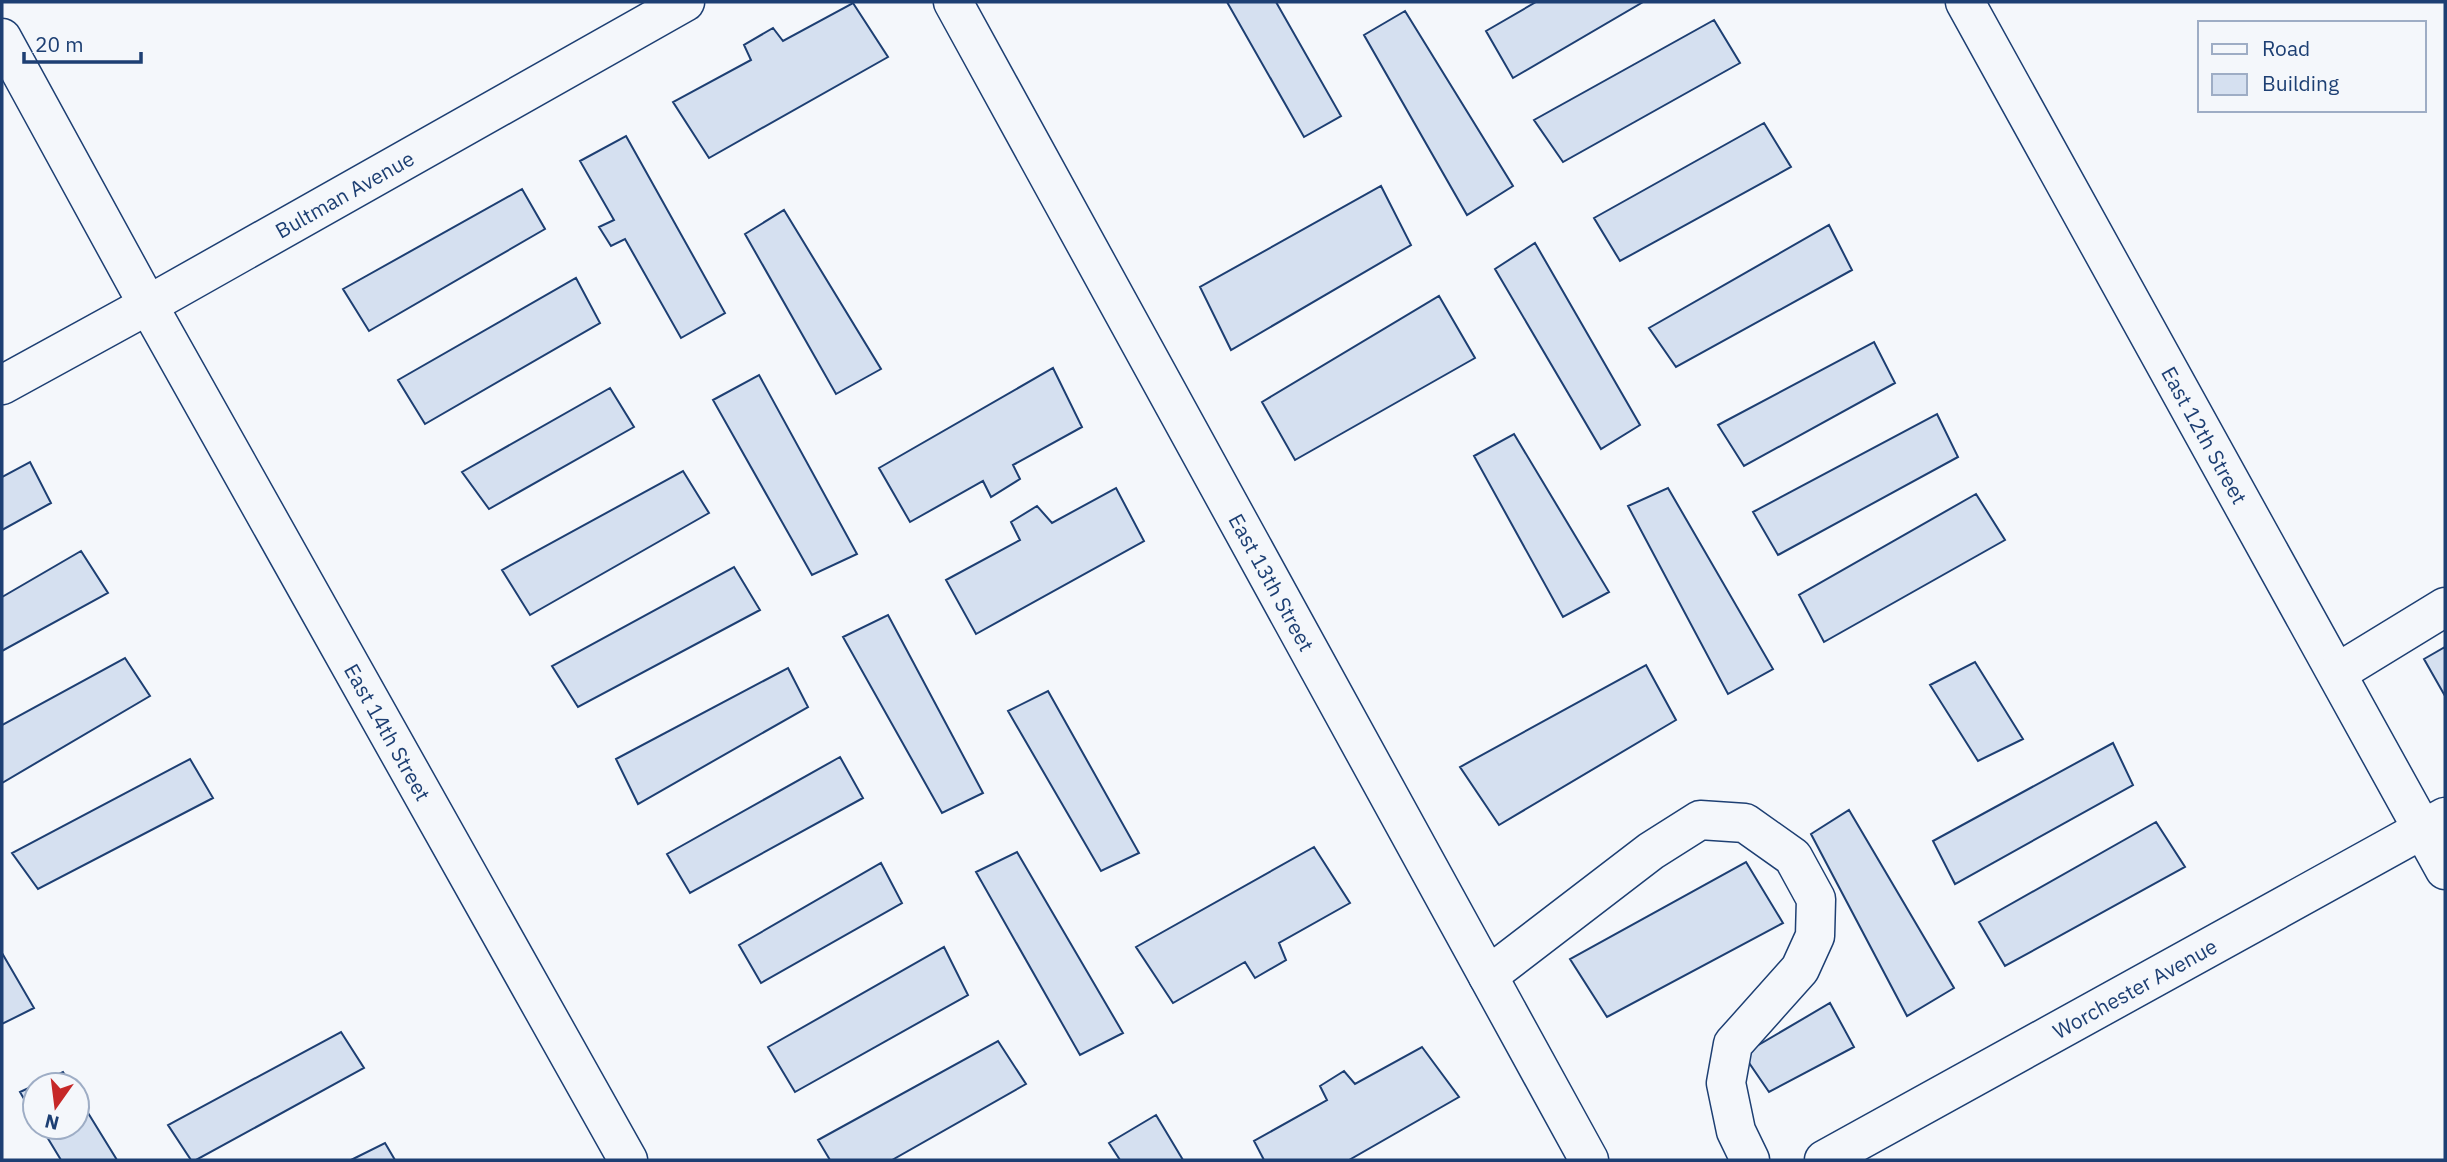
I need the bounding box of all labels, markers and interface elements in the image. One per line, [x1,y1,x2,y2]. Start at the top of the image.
scale bar [24,21,142,65]
legend [2198,21,2426,112]
text: 20 m [35,30,84,58]
text: Road [2262,34,2310,62]
text: Building [2262,69,2339,97]
street label: Bultman Avenue [270,144,419,245]
street label: East 12th Street [2155,361,2254,509]
street label: East 13th Street [1223,508,1321,656]
street label: East 14th Street [338,658,437,806]
street label: Worchester Avenue [2048,932,2222,1045]
north arrow [21,1071,91,1141]
text: N [42,1109,61,1136]

